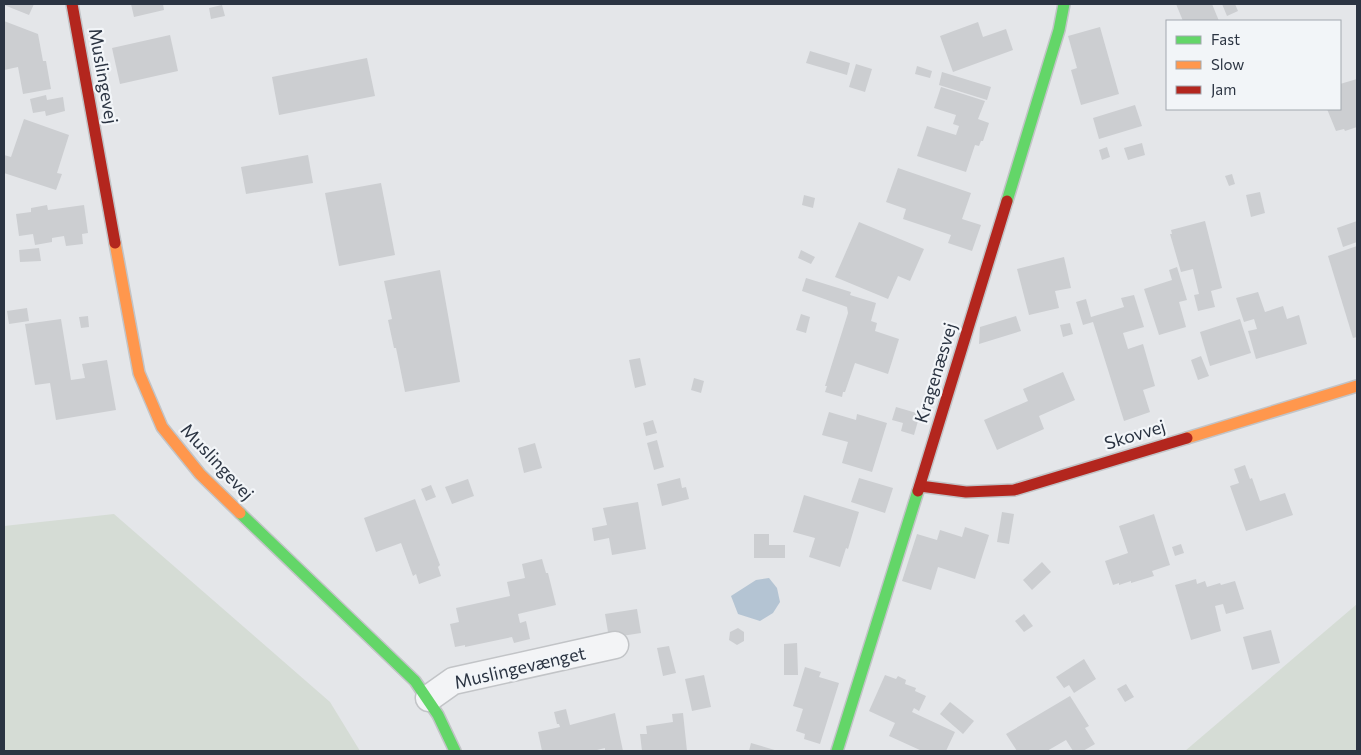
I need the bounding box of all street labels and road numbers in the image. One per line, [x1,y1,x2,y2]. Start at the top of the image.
street label: Muslingevej [85,26,123,125]
street label: Kragenæsvej [909,320,961,425]
street label: Skovvej [1102,414,1168,454]
street label: Muslingevej [177,418,259,504]
street label: Muslingevænget [452,641,588,693]

